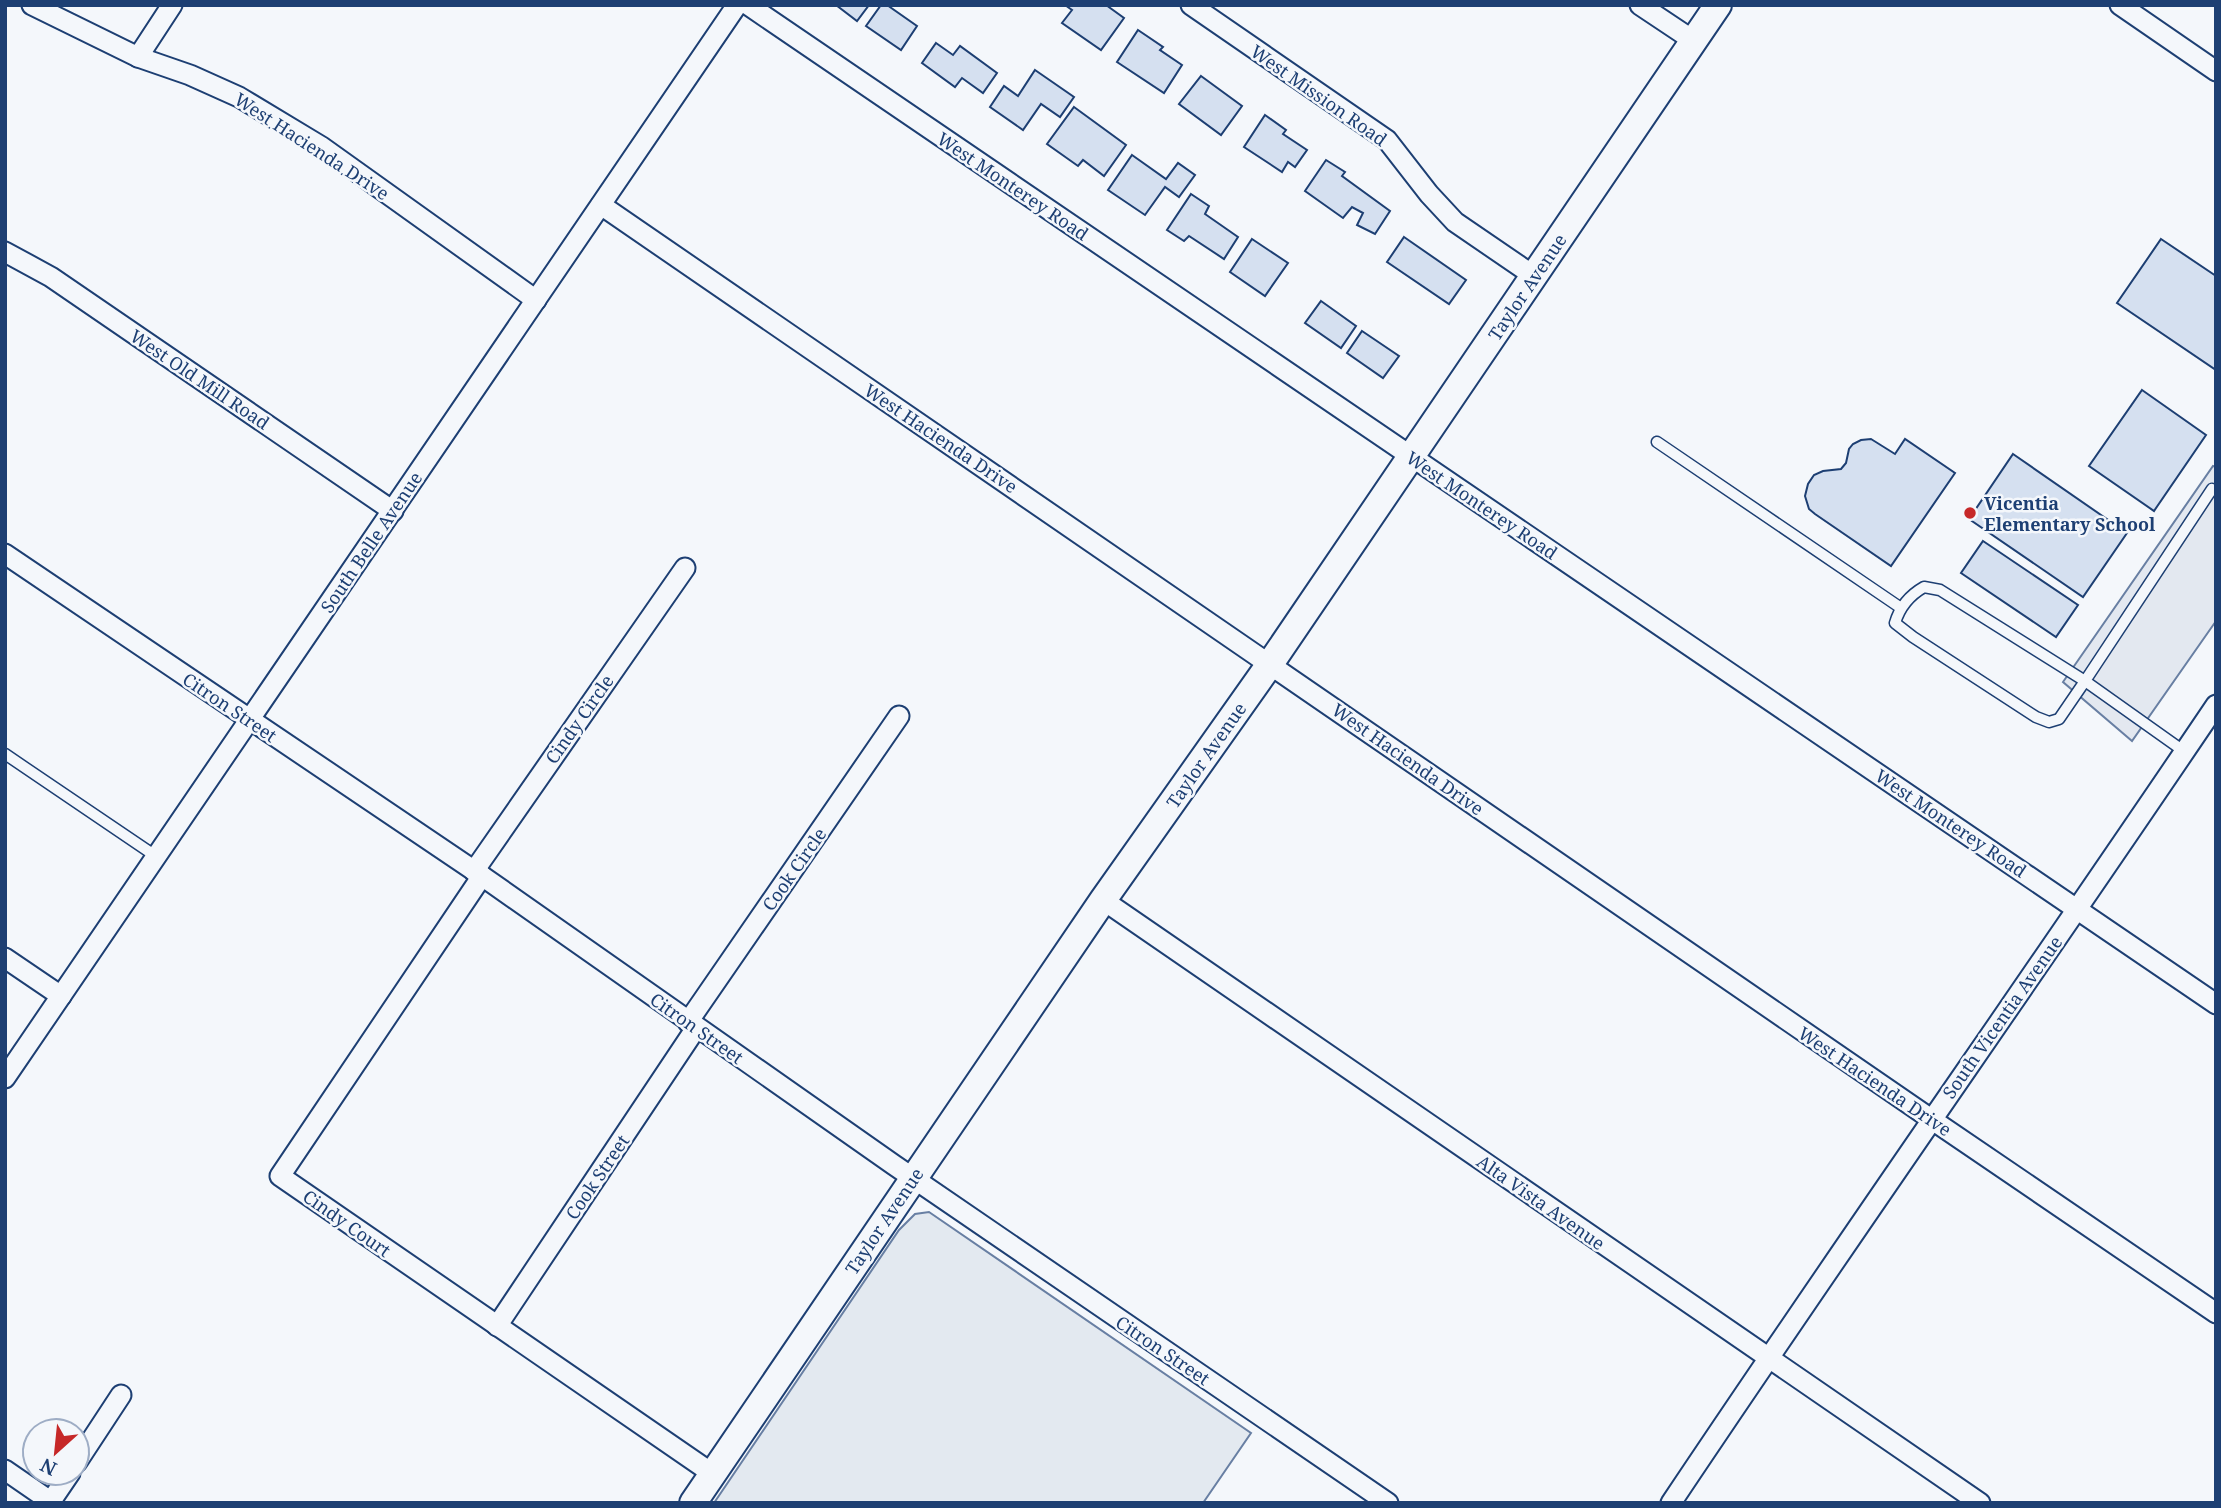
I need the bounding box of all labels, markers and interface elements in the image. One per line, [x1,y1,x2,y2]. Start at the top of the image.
street label: West Mission Road [1246,39,1392,151]
street label: West Hacienda Drive [230,87,394,205]
street label: West Monterey Road [933,126,1093,246]
street label: Taylor Avenue [1482,229,1572,345]
street label: West Old Mill Road [126,323,274,435]
street label: West Hacienda Drive [860,378,1022,498]
street label: West Monterey Road [1402,445,1562,565]
street label: South Belle Avenue [315,467,427,617]
place label: Vicentia Elementary School [1984,491,2156,536]
marker: Vicentia Elementary School [1962,505,1978,521]
street label: Citron Street [178,667,282,747]
street label: Cindy Circle [539,670,619,768]
street label: Taylor Avenue [1161,697,1251,813]
street label: West Hacienda Drive [1327,698,1489,820]
street label: West Monterey Road [1871,763,2031,883]
street label: Cook Circle [757,823,831,915]
street label: South Vicentia Avenue [1937,931,2067,1103]
street label: Citron Street [646,987,748,1069]
street label: West Hacienda Drive [1794,1021,1956,1141]
street label: Cook Street [560,1130,634,1224]
street label: Alta Vista Avenue [1472,1149,1610,1255]
street label: Taylor Avenue [839,1163,929,1279]
street label: Cindy Court [298,1184,396,1262]
street label: Citron Street [1111,1310,1215,1390]
north arrow [21,1417,91,1487]
text: N [36,1452,61,1482]

